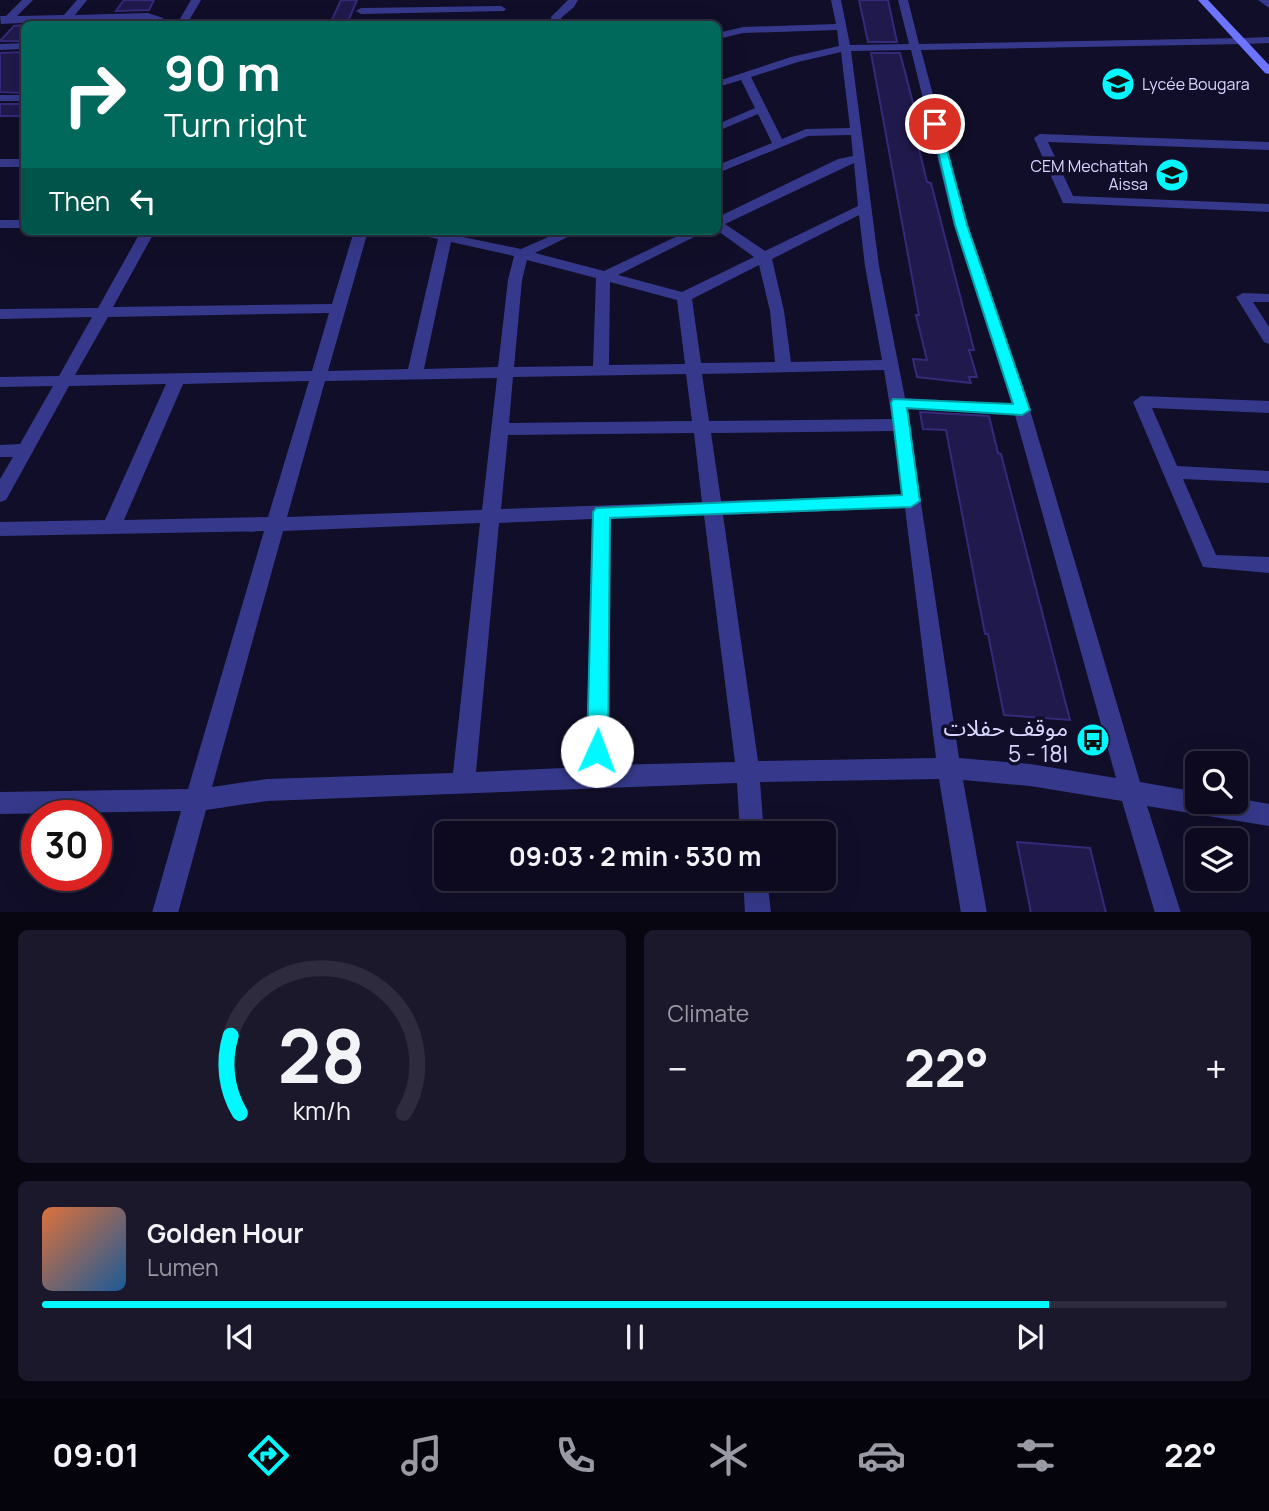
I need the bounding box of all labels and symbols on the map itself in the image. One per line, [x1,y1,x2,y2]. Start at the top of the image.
school or university icon: Lycée Bougara [1099,65,1137,103]
place label: Lycée Bougara [1142,73,1250,95]
pin [905,94,965,154]
place label: CEM Mechattah Aissa [1030,155,1148,195]
school or university icon: CEM Mechattah Aissa [1153,156,1191,194]
place label: موقف حفلات 5 - 18ا [943,711,1068,769]
position arrow [560,714,634,788]
bus stop icon: موقف حفلات 5 - 18ا [1074,721,1112,759]
speed limit sign: 30 [21,800,112,891]

